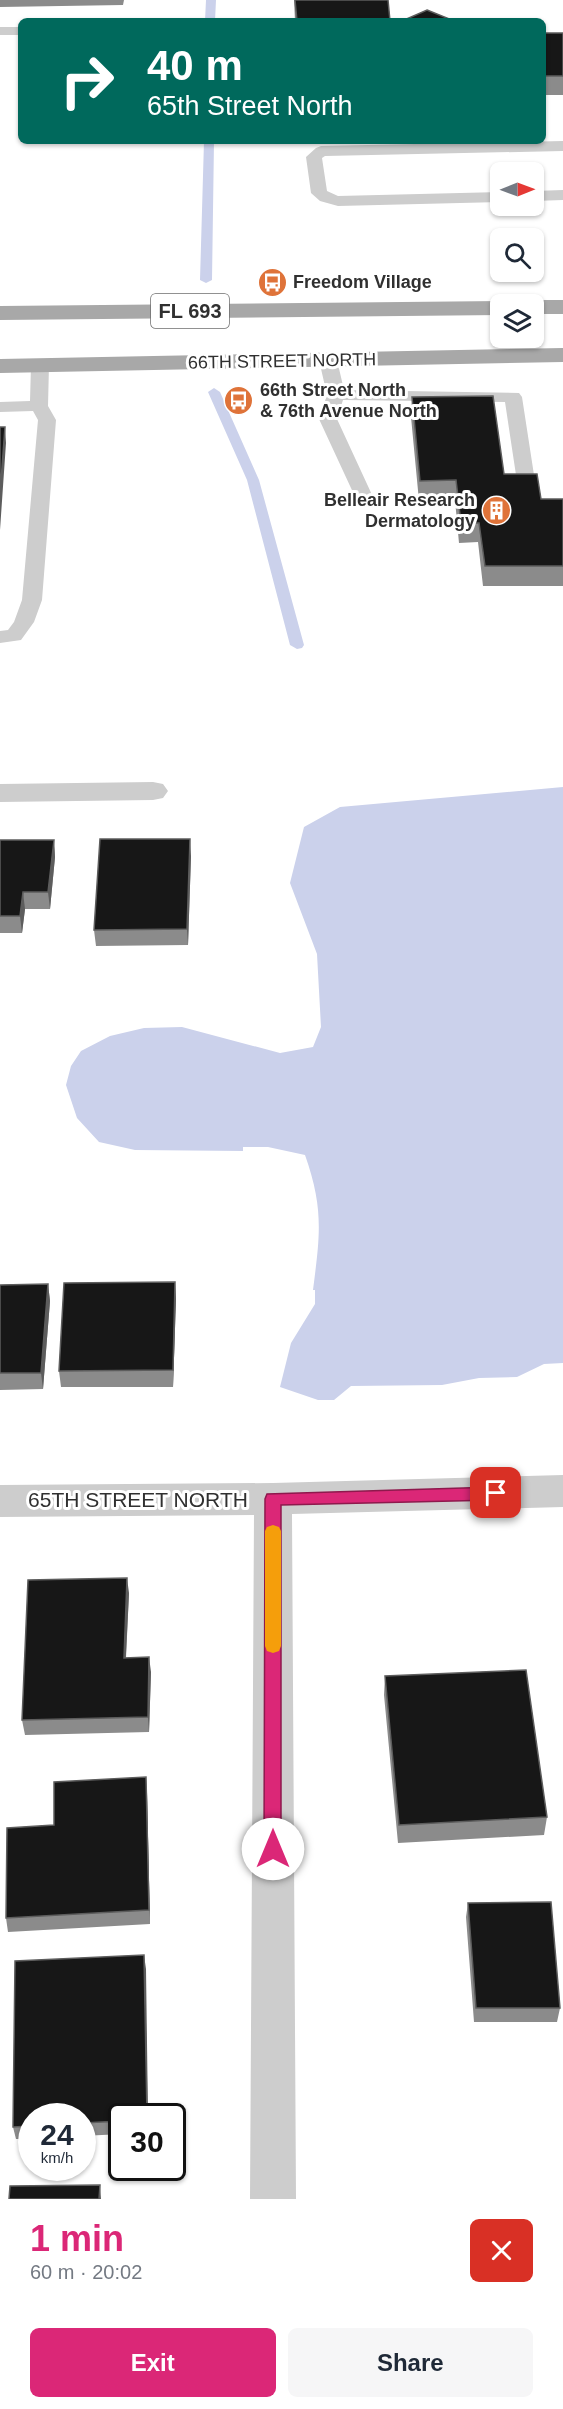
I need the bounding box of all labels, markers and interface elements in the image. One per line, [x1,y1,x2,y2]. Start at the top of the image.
icon: right [48,42,126,120]
text: 40 m [147,42,243,89]
text: 65th Street North [147,91,353,121]
north arrow [490,162,544,216]
map controls [490,162,544,348]
button: search [490,228,544,282]
bus stop icon: Freedom Village [256,266,288,298]
place label: Freedom Village [293,272,432,292]
road number: FL 693 [151,294,229,328]
button: layers [490,294,544,348]
street label: 66TH STREET NORTH [188,349,376,373]
place label: 66th Street North & 76th Avenue North [260,380,437,421]
bus stop icon: 66th Street North & 76th Avenue North [223,384,255,416]
place label: Belleair Research Dermatology [324,490,475,531]
building icon: Belleair Research Dermatology [480,494,512,526]
pin [470,1467,521,1518]
icon: arrive [479,1476,512,1509]
street label: 65TH STREET NORTH [28,1488,248,1511]
position arrow [241,1817,305,1881]
speed limit sign: 30 [108,2103,186,2181]
text: 24 [40,2118,74,2151]
text: km/h [41,2149,73,2166]
text: 1 min [30,2218,124,2259]
button: close [470,2219,533,2282]
text: 60 m · 20:02 [30,2261,142,2283]
button: Exit [30,2328,276,2397]
button: Share [288,2328,533,2397]

